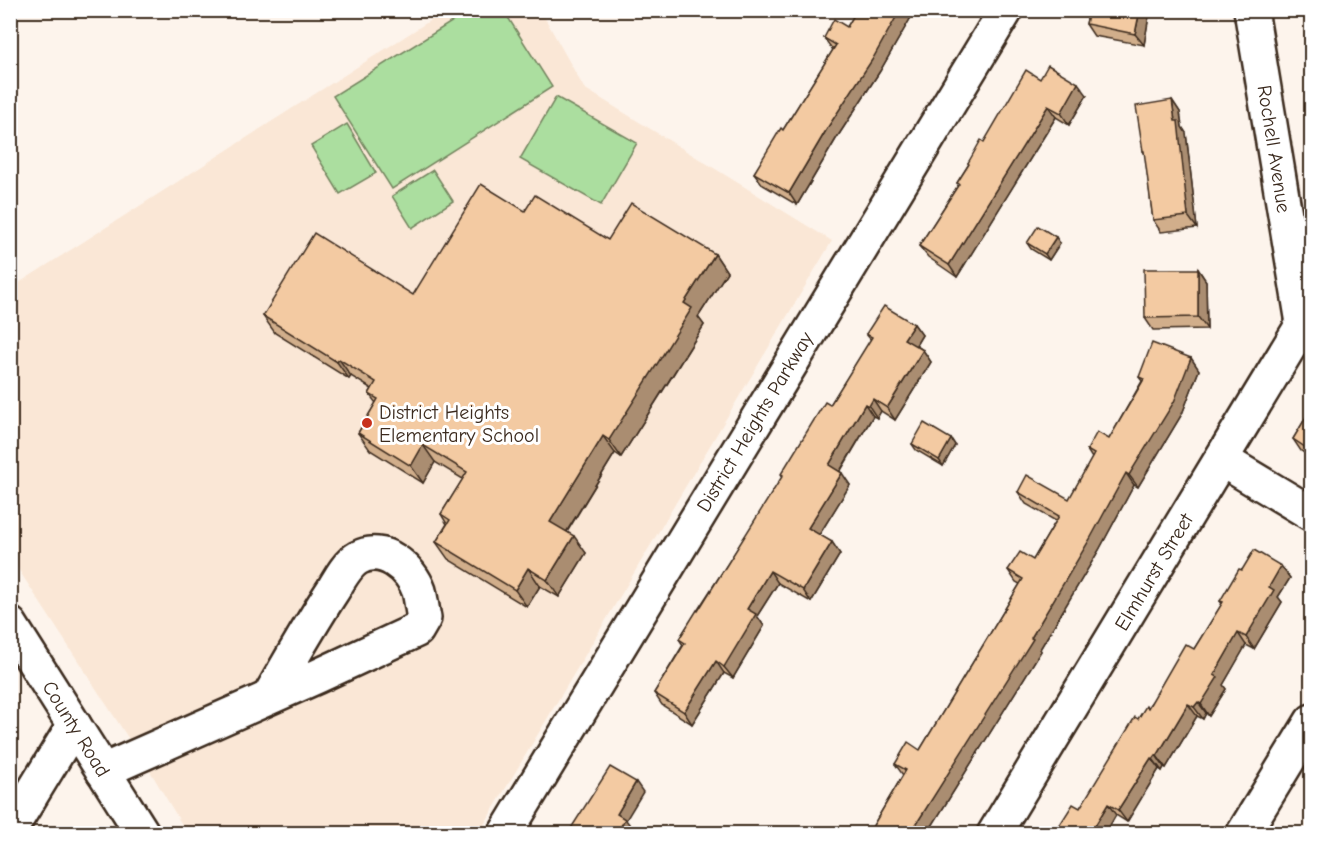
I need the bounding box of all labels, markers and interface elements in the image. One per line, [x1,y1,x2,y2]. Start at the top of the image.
street label: Rochell Avenue [1253,84,1295,214]
street label: District Heights Parkway [692,328,818,516]
place label: District Heights Elementary School [379,401,539,447]
marker: District Heights Elementary School [360,416,374,430]
street label: Elmhurst Street [1110,508,1199,635]
street label: County Road [37,677,115,781]

